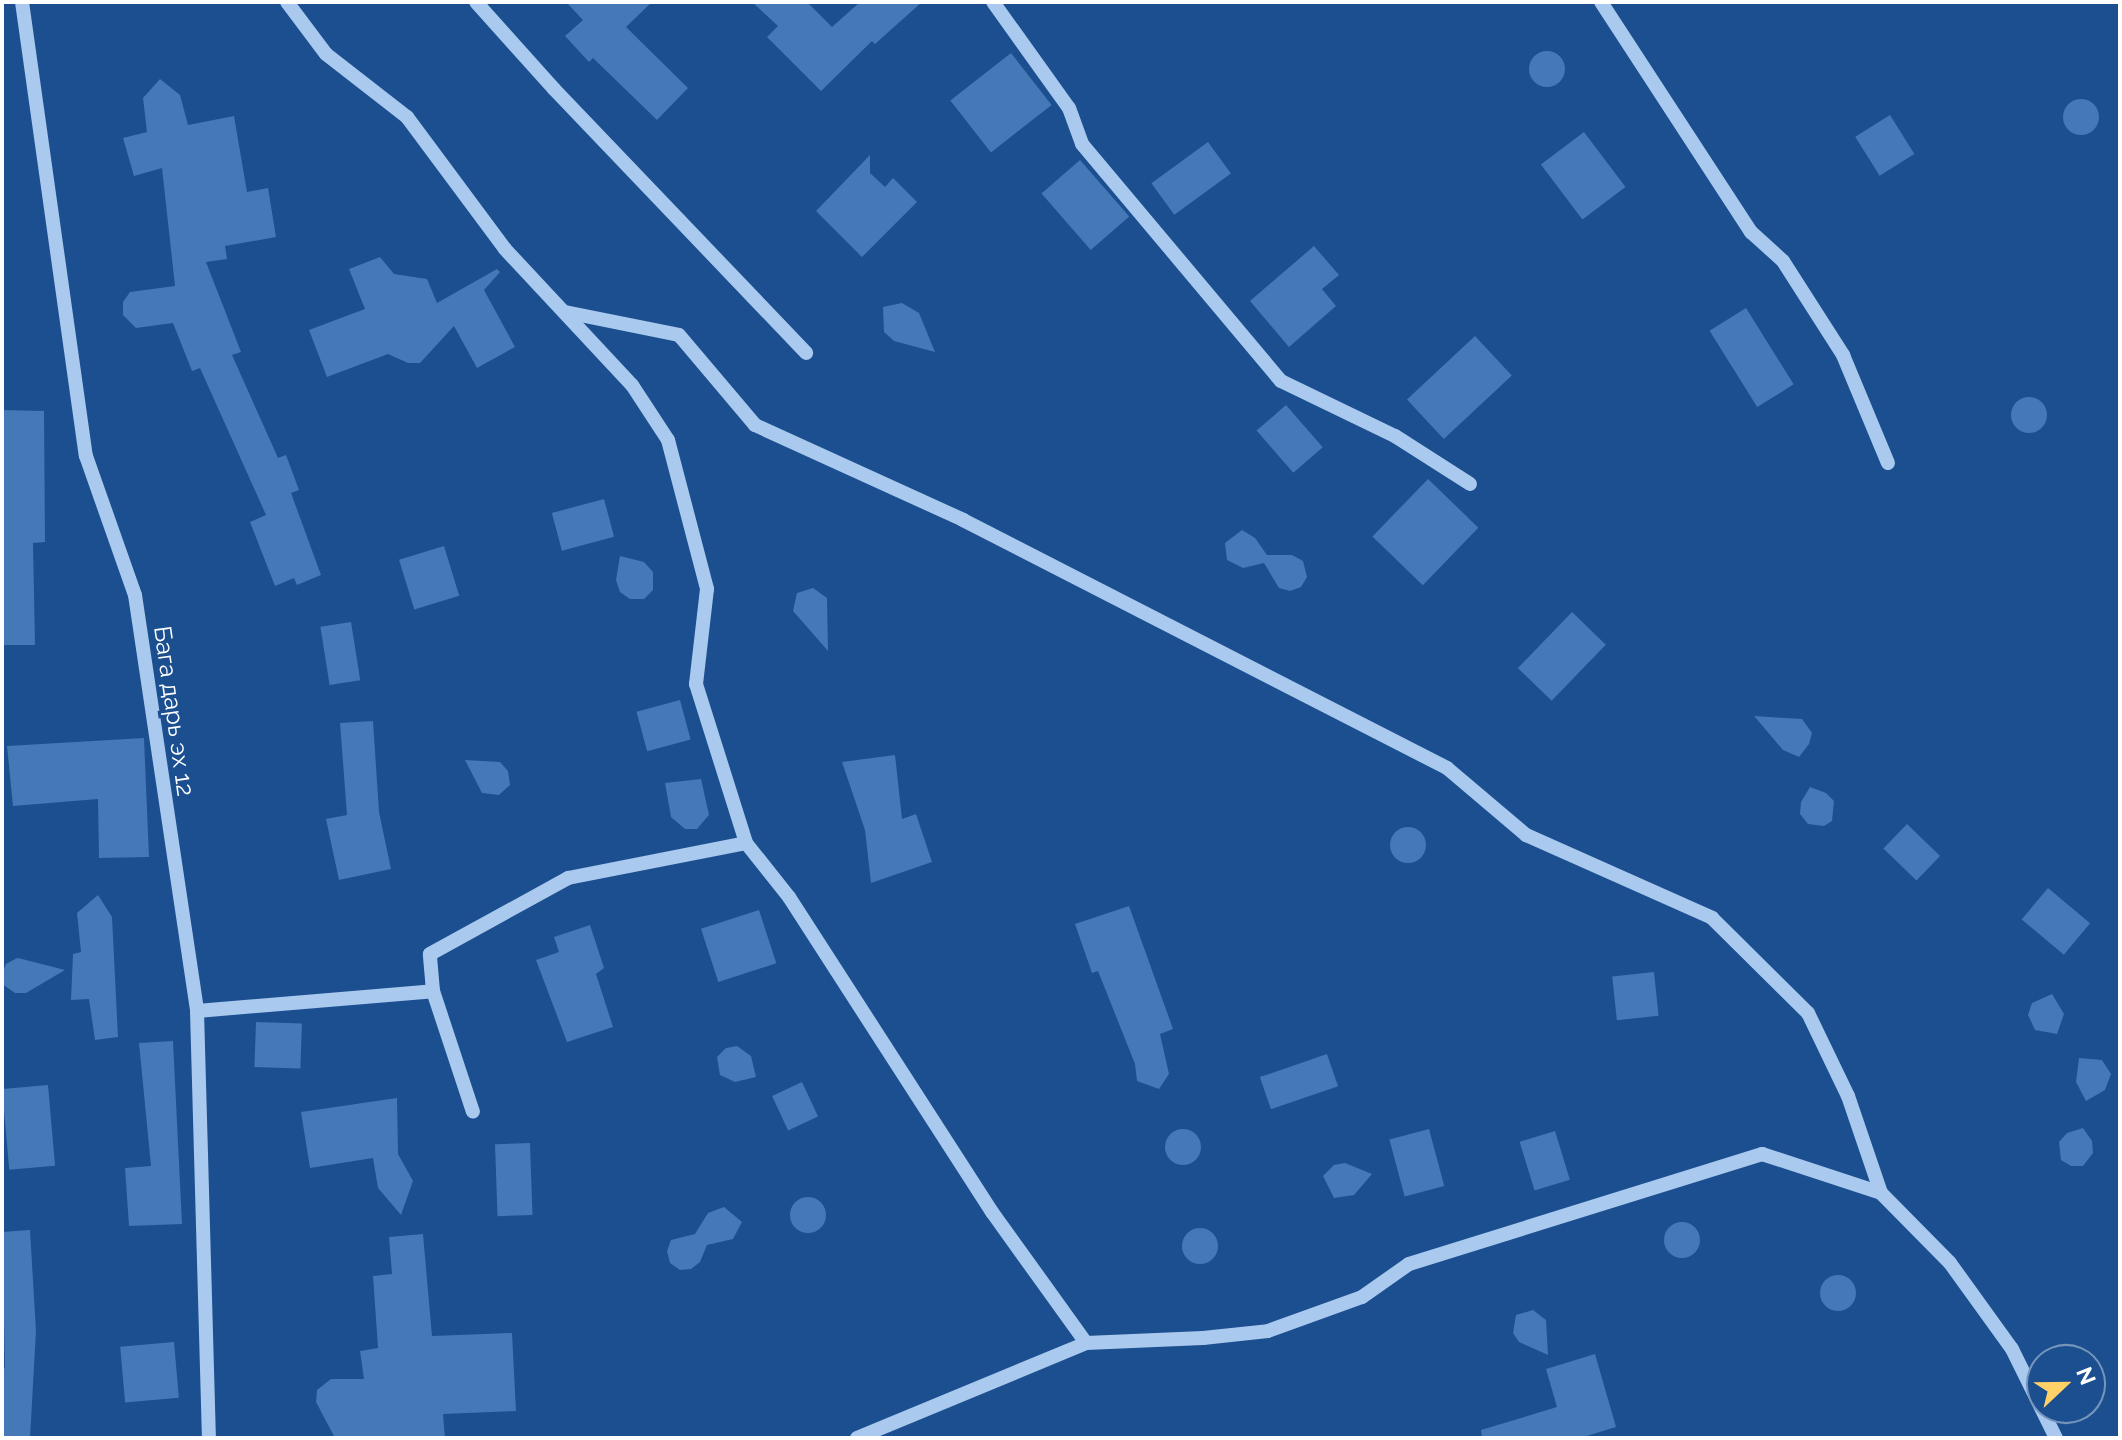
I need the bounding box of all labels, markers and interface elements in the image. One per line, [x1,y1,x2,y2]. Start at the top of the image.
street label: Бага дарь эх 12 [148,624,200,798]
north arrow [2026,1344,2106,1424]
text: N [2071,1363,2102,1388]

